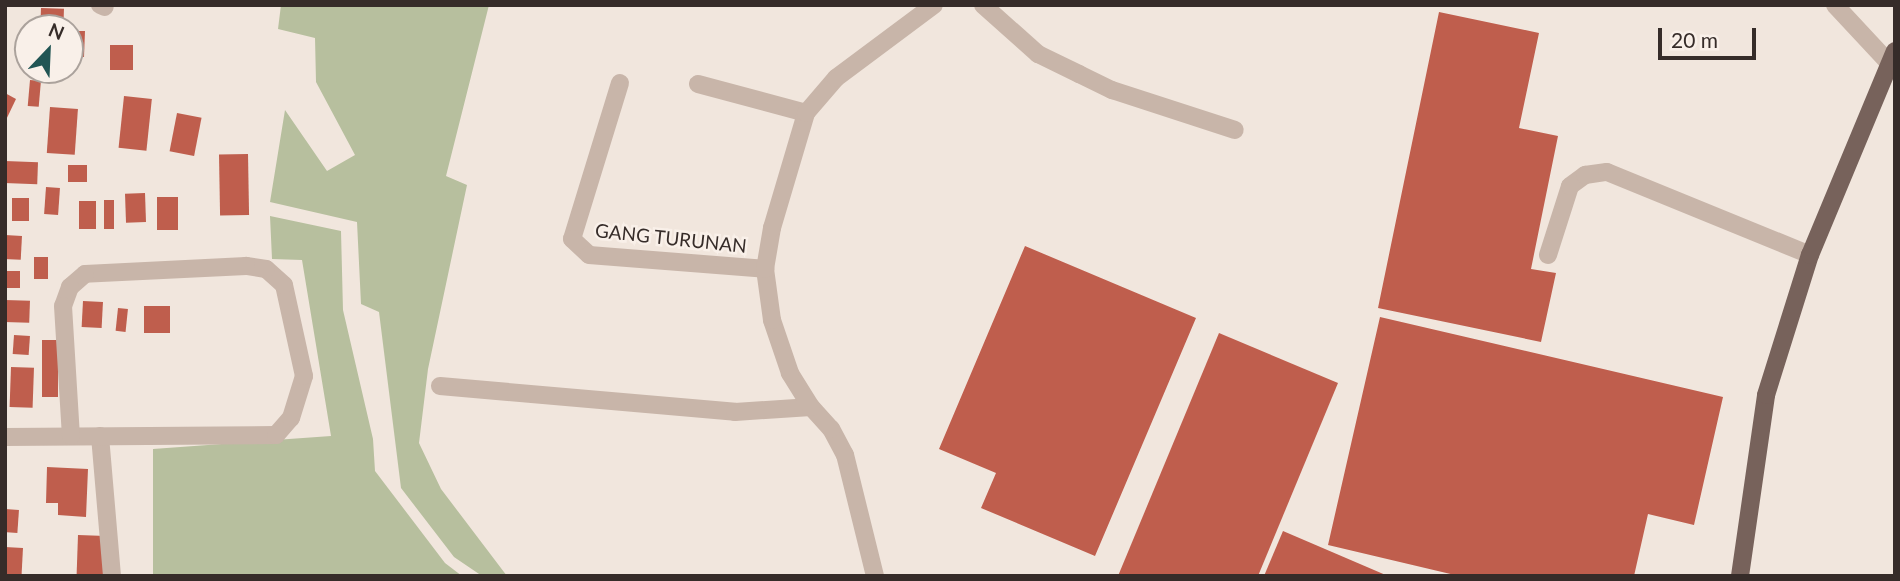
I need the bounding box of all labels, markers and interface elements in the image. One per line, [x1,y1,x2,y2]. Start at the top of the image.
north arrow [14,14,84,84]
scale bar [1662,14,1760,58]
text: N [45,18,68,44]
text: 20 m [1671,27,1718,52]
street label: GANG TURUNAN [594,219,748,257]

